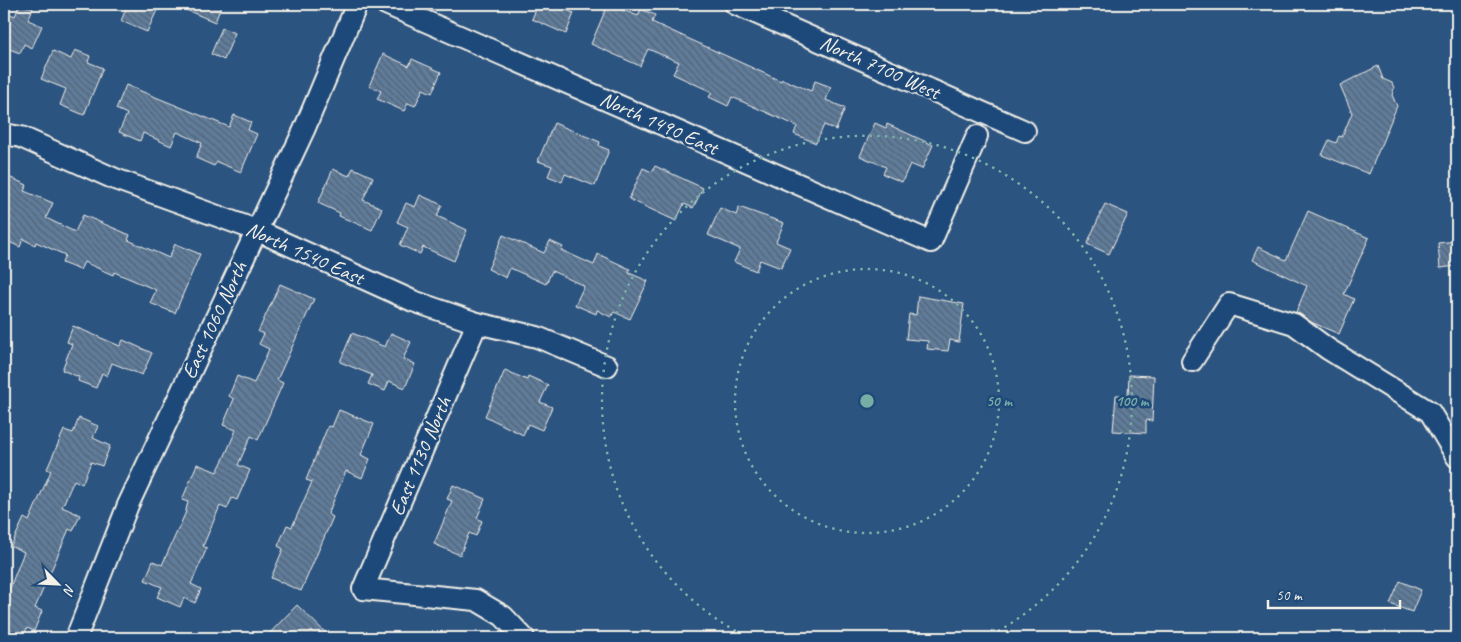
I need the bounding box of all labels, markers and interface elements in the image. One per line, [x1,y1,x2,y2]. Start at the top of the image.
street label: North 7100 West [816,29,946,106]
street label: North 1490 East [596,85,724,161]
street label: North 1540 East [242,215,370,291]
street label: East 1060 North [176,257,253,383]
street label: East 1130 North [383,392,457,519]
centre of rings [858,392,876,410]
text: 50 m [986,392,1013,411]
text: 100 m [1116,392,1150,411]
north arrow [32,560,82,610]
scale bar [1268,577,1401,609]
text: N [59,582,79,599]
text: 50 m [1276,586,1303,605]

